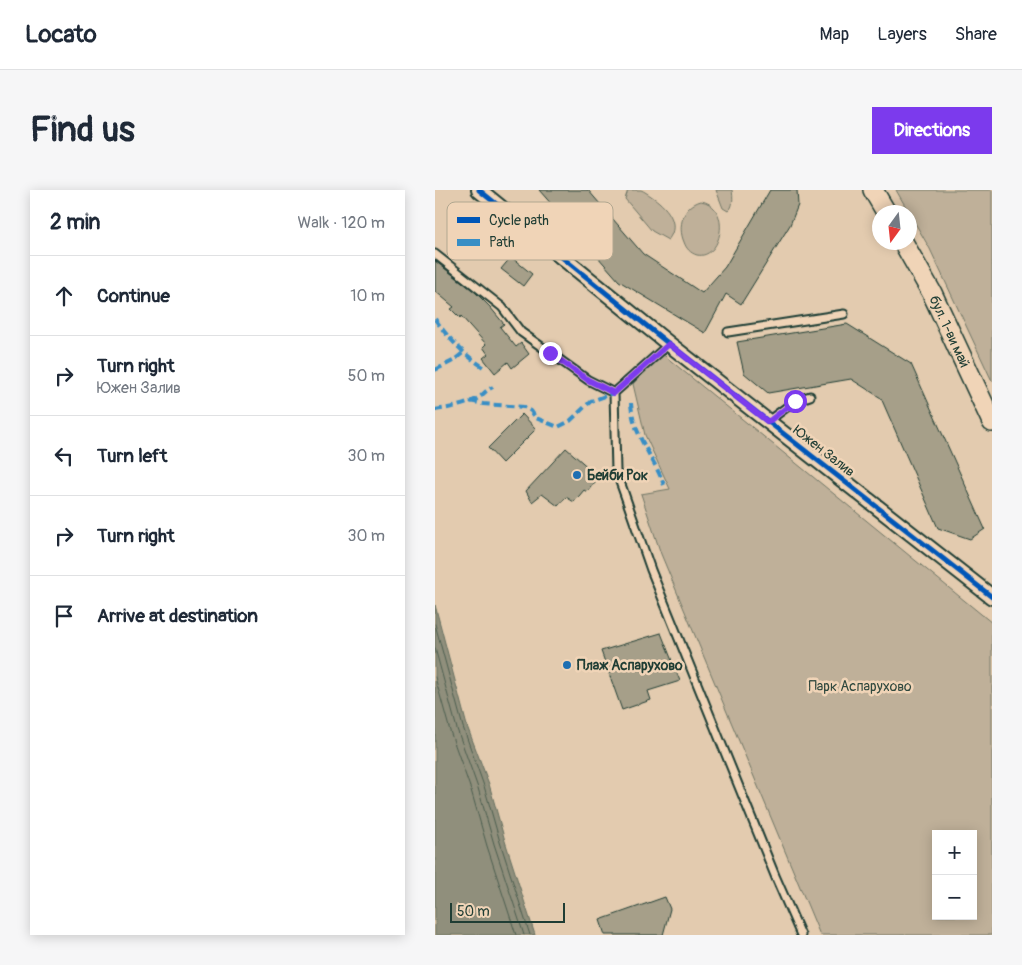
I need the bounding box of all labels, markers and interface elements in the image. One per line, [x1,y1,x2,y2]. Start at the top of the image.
text: Locato [25,20,97,49]
text: Map [820,23,849,46]
text: Layers [877,23,927,46]
text: Share [955,23,997,46]
button: Directions [872,107,992,154]
text: Find us [30,108,135,152]
legend [447,202,613,260]
north arrow [872,205,917,250]
text: 2 min [50,209,100,236]
text: Cycle path [489,212,549,229]
text: Walk · 120 m [297,213,385,233]
text: Path [489,234,514,251]
icon: ahead [50,282,78,310]
text: Continue [97,284,170,308]
text: 10 m [350,286,385,306]
street label: бул. 1-ви май [926,293,974,370]
route end [539,342,562,365]
text: Turn right [97,354,175,378]
icon: right [50,362,78,390]
text: 50 m [348,366,385,386]
text: Южен Залив [97,378,181,398]
route start [784,390,807,413]
street label: Южен Залив [790,422,858,480]
icon: left [50,442,78,470]
text: Turn left [97,444,167,468]
text: 30 m [347,446,385,466]
place label: Бейби Рок [587,467,648,484]
marker: Бейби Рок [571,469,583,481]
icon: right [50,522,78,550]
text: Turn right [97,524,175,548]
text: 30 m [347,526,385,546]
icon: arrive [50,602,78,630]
text: Arrive at destination [97,604,258,628]
place label: Плаж Аспарухово [577,657,683,674]
marker: Плаж Аспарухово [561,659,573,671]
park label: Парк Аспарухово [808,678,912,695]
map controls [932,830,977,920]
button: + [932,830,977,875]
button: − [932,875,977,920]
scale bar [450,900,565,923]
text: 50 m [457,903,490,920]

